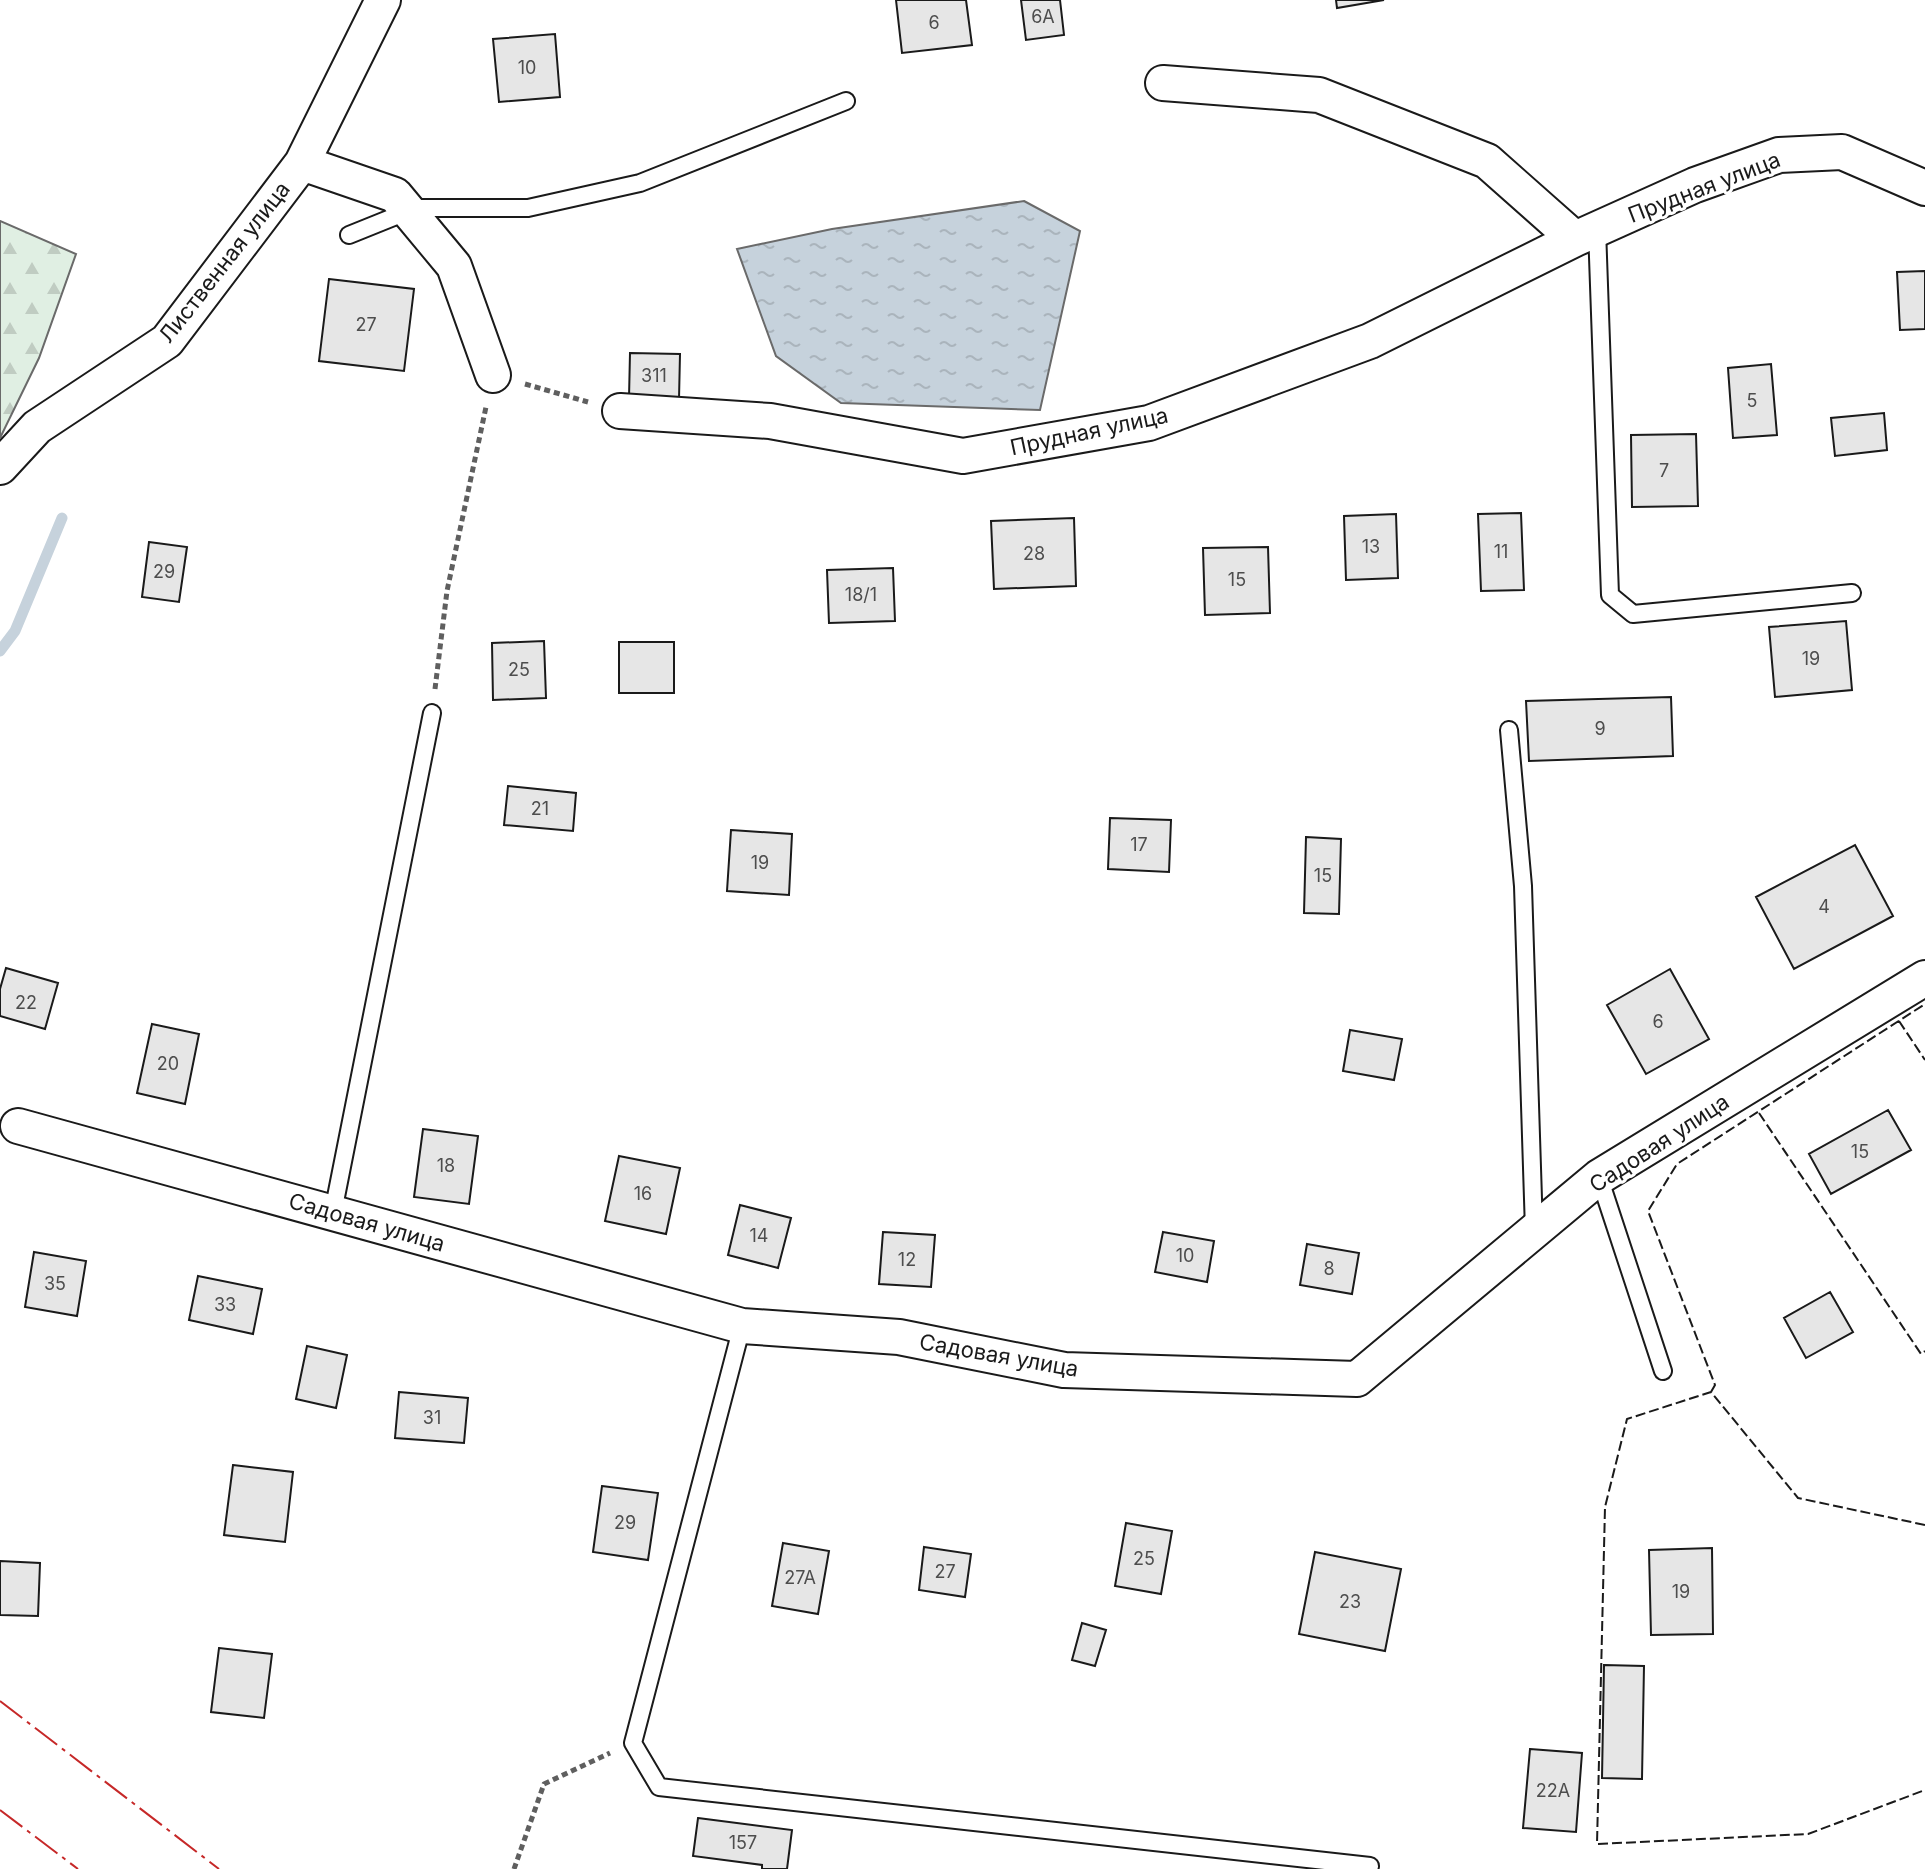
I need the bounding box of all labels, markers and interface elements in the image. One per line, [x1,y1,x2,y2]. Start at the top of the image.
house number: 6А [1031,6,1055,27]
house number: 6 [928,12,940,33]
house number: 10 [518,57,536,78]
street label: Прудная улица [1624,146,1784,228]
street label: Лиственная улица [153,176,295,348]
house number: 27 [355,314,377,335]
house number: 311 [641,365,667,386]
house number: 5 [1747,390,1757,411]
street label: Прудная улица [1008,402,1170,460]
house number: 7 [1659,460,1669,481]
house number: 13 [1362,536,1380,557]
house number: 11 [1494,541,1508,562]
house number: 28 [1023,543,1045,564]
house number: 29 [153,561,175,582]
house number: 15 [1228,569,1246,590]
house number: 18/1 [845,584,877,605]
house number: 19 [1802,648,1820,669]
house number: 25 [508,659,530,680]
house number: 9 [1594,718,1606,739]
house number: 21 [531,798,549,819]
house number: 17 [1130,834,1148,855]
house number: 19 [751,852,769,873]
house number: 15 [1314,865,1332,886]
house number: 4 [1818,896,1830,917]
house number: 22 [15,992,37,1013]
house number: 6 [1652,1011,1664,1032]
house number: 20 [157,1053,179,1074]
street label: Садовая улица [1584,1088,1734,1198]
house number: 15 [1851,1141,1869,1162]
house number: 18 [437,1155,455,1176]
house number: 16 [634,1183,652,1204]
street label: Садовая улица [286,1187,448,1257]
house number: 14 [750,1225,768,1246]
house number: 10 [1176,1245,1194,1266]
house number: 12 [898,1249,916,1270]
house number: 8 [1323,1258,1335,1279]
house number: 35 [44,1273,66,1294]
house number: 33 [214,1294,236,1315]
street label: Садовая улица [917,1328,1081,1382]
house number: 31 [423,1407,441,1428]
house number: 29 [614,1512,636,1533]
house number: 25 [1133,1548,1155,1569]
house number: 27 [934,1561,956,1582]
house number: 27А [784,1567,816,1588]
house number: 19 [1672,1581,1690,1602]
house number: 23 [1339,1591,1361,1612]
house number: 22А [1536,1780,1570,1801]
house number: 157 [729,1832,757,1853]

